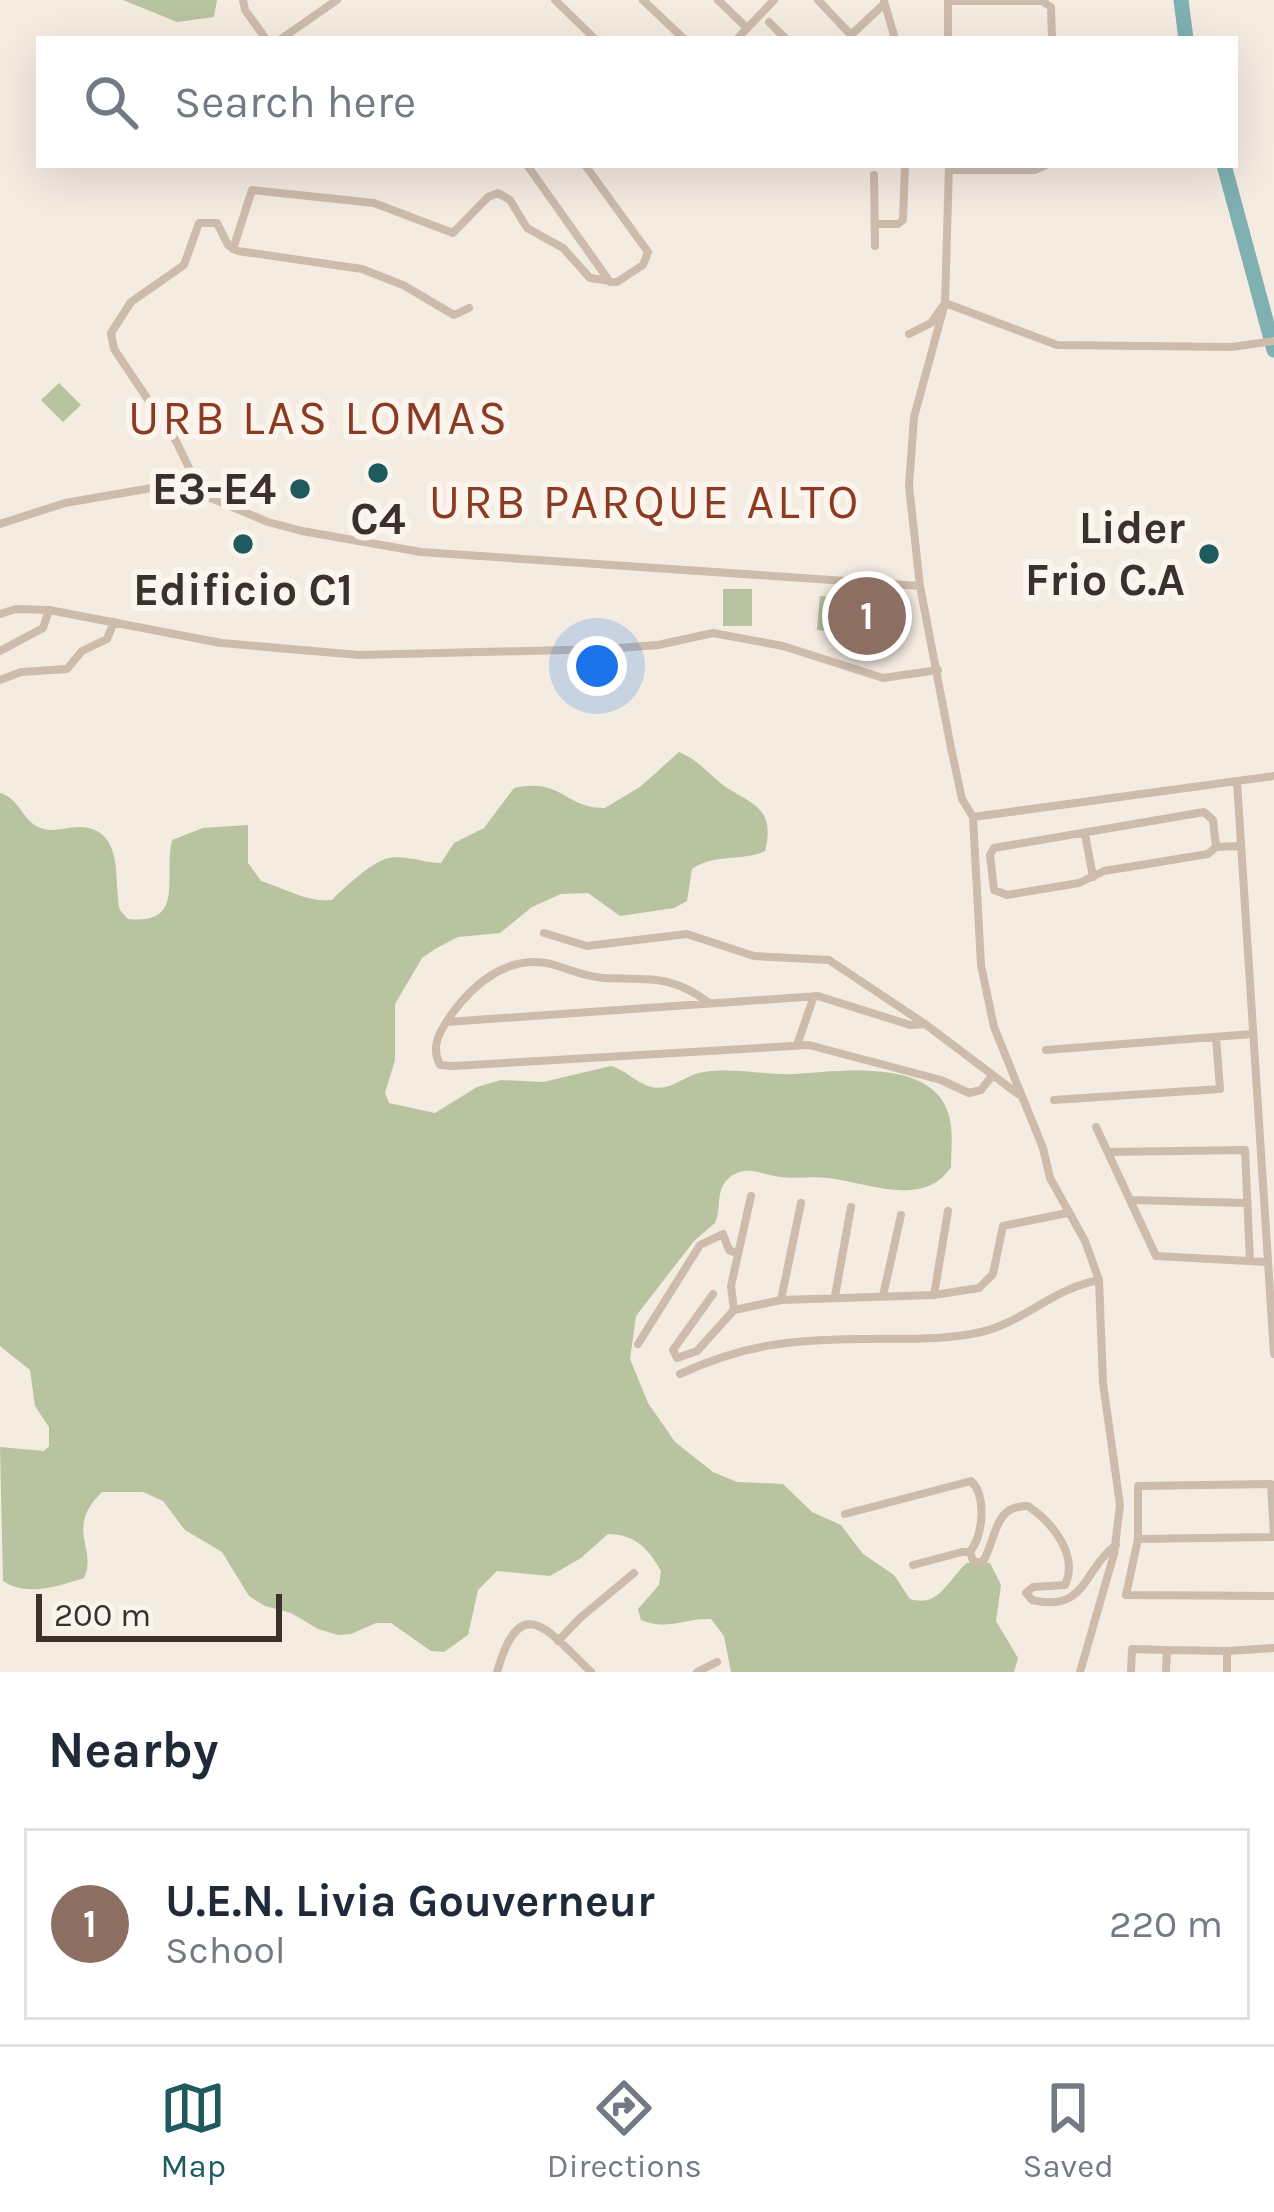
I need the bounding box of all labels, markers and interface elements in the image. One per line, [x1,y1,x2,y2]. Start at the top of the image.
search box [36,36,1238,168]
icon: search [78,69,144,135]
text: Search here [174,76,416,128]
district label: URB LAS LOMAS [128,390,510,446]
marker: C4 [365,460,391,486]
place label: E3-E4 [152,463,276,515]
district label: URB PARQUE ALTO [429,474,861,530]
marker: E3-E4 [287,476,313,502]
place label: C4 [350,493,406,545]
place label: Lider Frio C.A [1025,502,1185,606]
marker: Edificio C1 [230,531,256,557]
marker: Lider Frio C.A [1196,541,1222,567]
place label: Edificio C1 [133,564,353,616]
pin: 1 [828,571,906,661]
your location [567,636,627,696]
scale bar [36,1588,282,1641]
text: 200 m [54,1596,151,1634]
text: Nearby [48,1720,218,1780]
text: U.E.N. Livia Gouverneur [165,1875,655,1927]
text: 1 [83,1901,97,1947]
text: 220 m [1109,1901,1223,1947]
text: School [165,1927,286,1973]
tab: Map [160,2075,226,2185]
tab: Directions [547,2075,702,2185]
tab: Saved [1023,2075,1114,2185]

